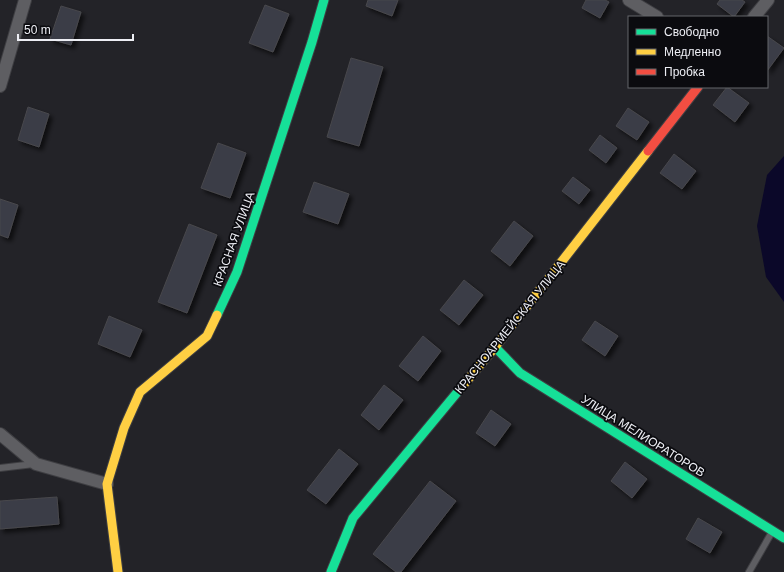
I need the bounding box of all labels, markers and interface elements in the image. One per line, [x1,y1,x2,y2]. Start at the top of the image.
scale bar [18,16,133,42]
legend [628,16,768,88]
text: 50 m [24,23,51,37]
text: Свободно [664,25,719,39]
text: Медленно [664,45,721,59]
text: Пробка [664,65,705,79]
street label: КРАСНАЯ УЛИЦА [210,190,258,288]
street label: КРАСНОАРМЕЙСКАЯ УЛИЦА [451,257,568,396]
street label: УЛИЦА МЕЛИОРАТОРОВ [579,392,707,480]

